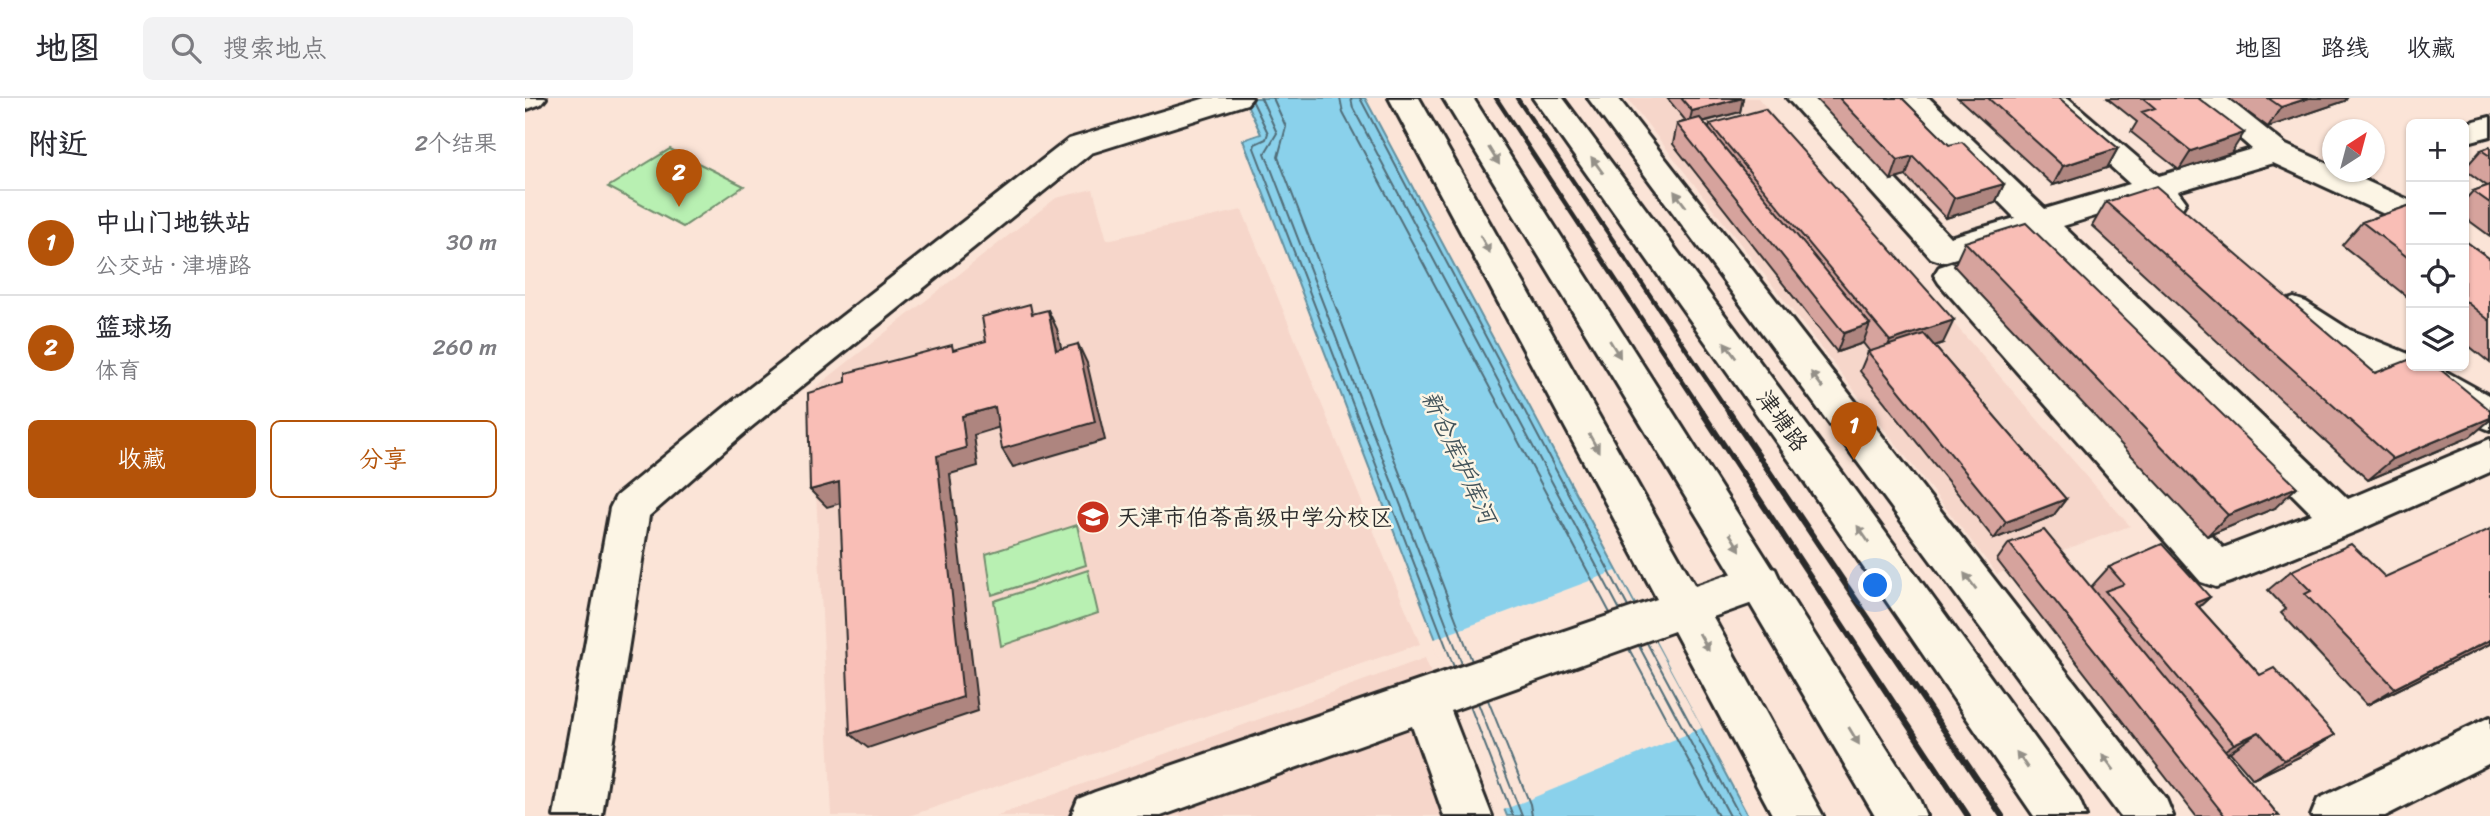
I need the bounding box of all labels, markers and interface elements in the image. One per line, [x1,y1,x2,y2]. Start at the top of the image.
search box [143,17,633,80]
text: 地图 [35,19,101,77]
text: 搜索地点 [223,25,327,71]
text: 地图 [2235,27,2283,69]
text: 路线 [2321,27,2369,69]
text: 收藏 [2407,27,2455,69]
icon: search [167,29,205,67]
text: 附近 [28,117,88,171]
north arrow [2322,119,2385,182]
map controls [2406,119,2469,371]
button: + [2406,119,2469,182]
text: 2个结果 [415,123,497,164]
one-way arrow [1488,146,1501,166]
pin: 2 [656,149,702,207]
one-way arrow [1590,156,1604,174]
button: − [2406,182,2469,245]
one-way arrow [1673,190,1687,208]
text: 中山门地铁站 [95,199,251,245]
text: 1 [46,222,56,263]
text: 30 m [446,222,497,263]
one-way arrow [1479,234,1491,253]
text: 公交站 · 津塘路 [95,245,251,286]
button: locate [2406,245,2469,308]
text: 篮球场 [95,304,173,350]
button: layers [2406,308,2469,371]
text: 2 [44,327,58,368]
text: 260 m [432,327,497,368]
one-way arrow [1608,339,1621,359]
one-way arrow [1723,340,1737,359]
text: 体育 [95,350,141,391]
one-way arrow [1811,371,1825,389]
street label: 津塘路 [1745,381,1819,461]
water label: 新仓库护库河 [1410,383,1510,535]
pin: 1 [1831,402,1877,460]
button: 收藏 [28,420,256,498]
button: 分享 [270,420,497,498]
one-way arrow [1589,433,1600,453]
place label: 天津市伯苓高级中学分校区 [1117,497,1393,538]
school or university icon: 天津市伯苓高级中学分校区 [1074,498,1112,536]
one-way arrow [1856,525,1870,543]
one-way arrow [1729,532,1742,552]
your location [1858,568,1892,602]
one-way arrow [1962,572,1977,590]
one-way arrow [1698,632,1710,652]
one-way arrow [1847,727,1860,746]
one-way arrow [2015,751,2029,769]
one-way arrow [2100,753,2115,771]

